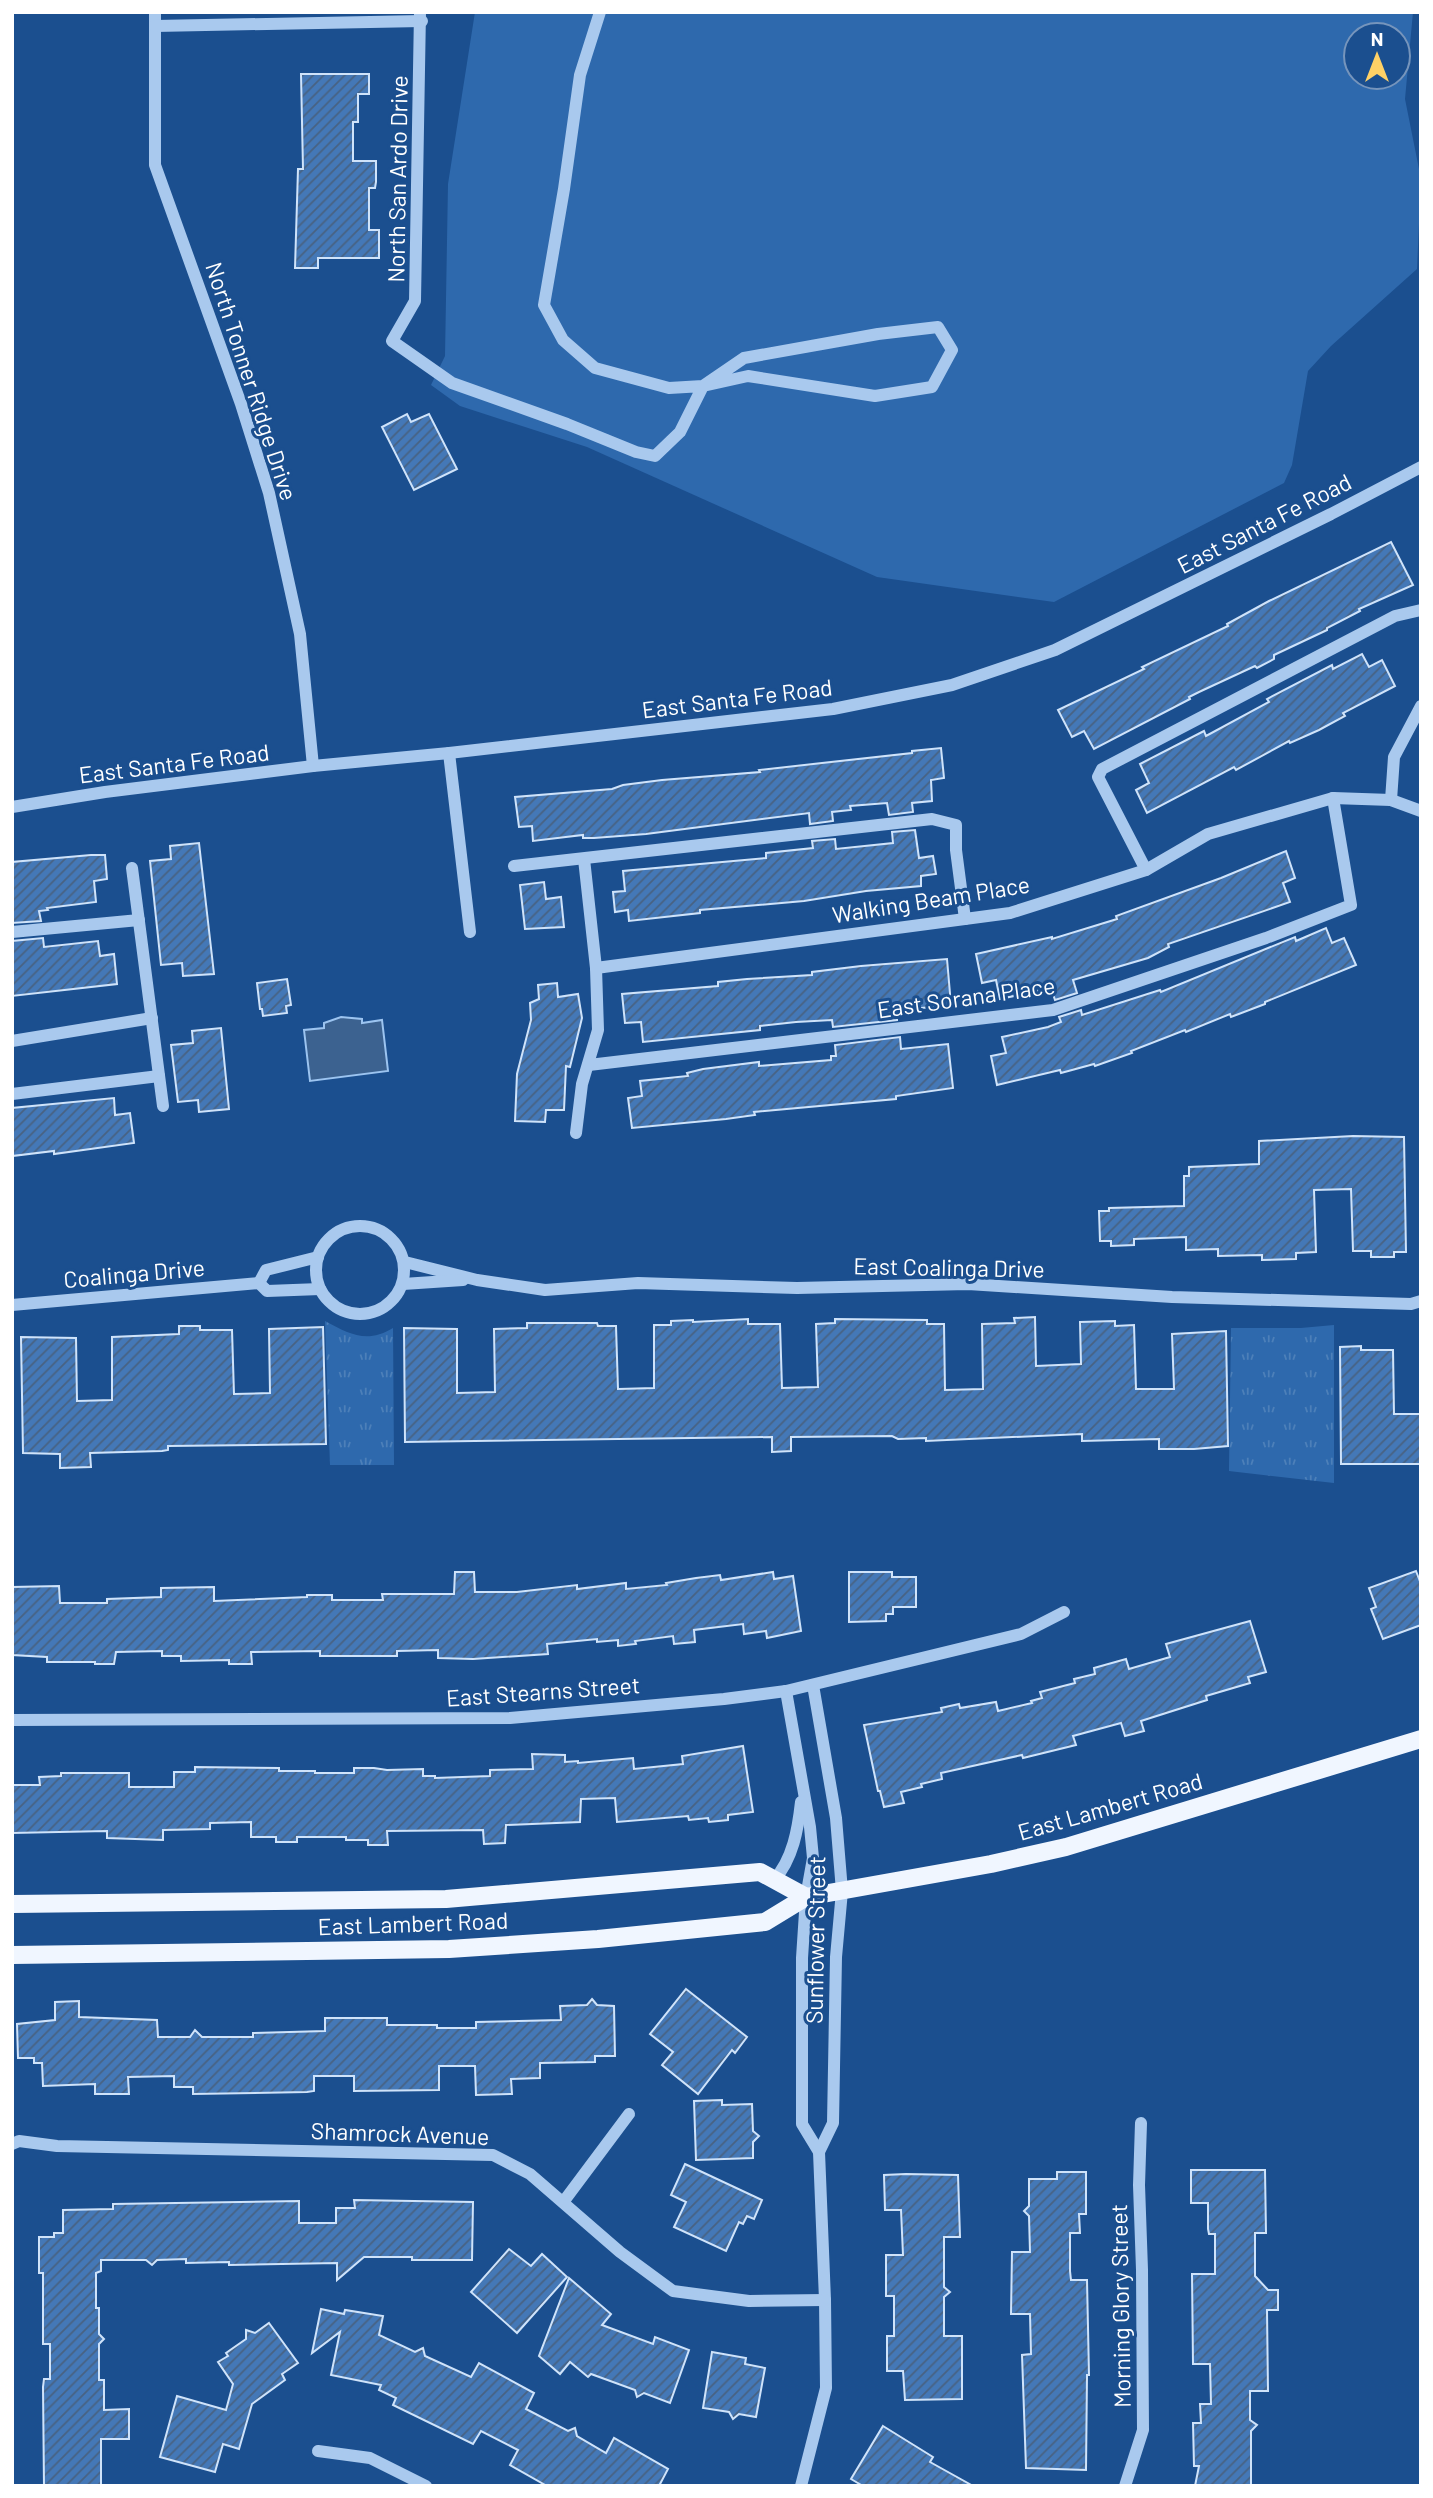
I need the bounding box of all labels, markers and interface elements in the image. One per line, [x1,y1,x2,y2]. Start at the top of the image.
north arrow [1342,21,1412,91]
text: N [1371,27,1383,50]
street label: North San Ardo Drive [381,75,413,283]
street label: North Tonner Ridge Drive [200,258,304,504]
street label: East Santa Fe Road [1172,467,1356,579]
street label: East Santa Fe Road [640,672,834,724]
street label: East Santa Fe Road [77,737,271,789]
street label: Walking Beam Place [830,870,1032,928]
street label: East Sorana Place [875,971,1057,1023]
street label: East Coalinga Drive [853,1251,1045,1283]
street label: Coalinga Drive [62,1253,206,1293]
street label: East Stearns Street [445,1670,641,1712]
street label: East Lambert Road [1014,1766,1206,1846]
street label: Sunflower Street [800,1856,830,2024]
street label: East Lambert Road [317,1906,509,1940]
street label: Shamrock Avenue [310,2116,490,2150]
street label: Morning Glory Street [1104,2204,1136,2408]

